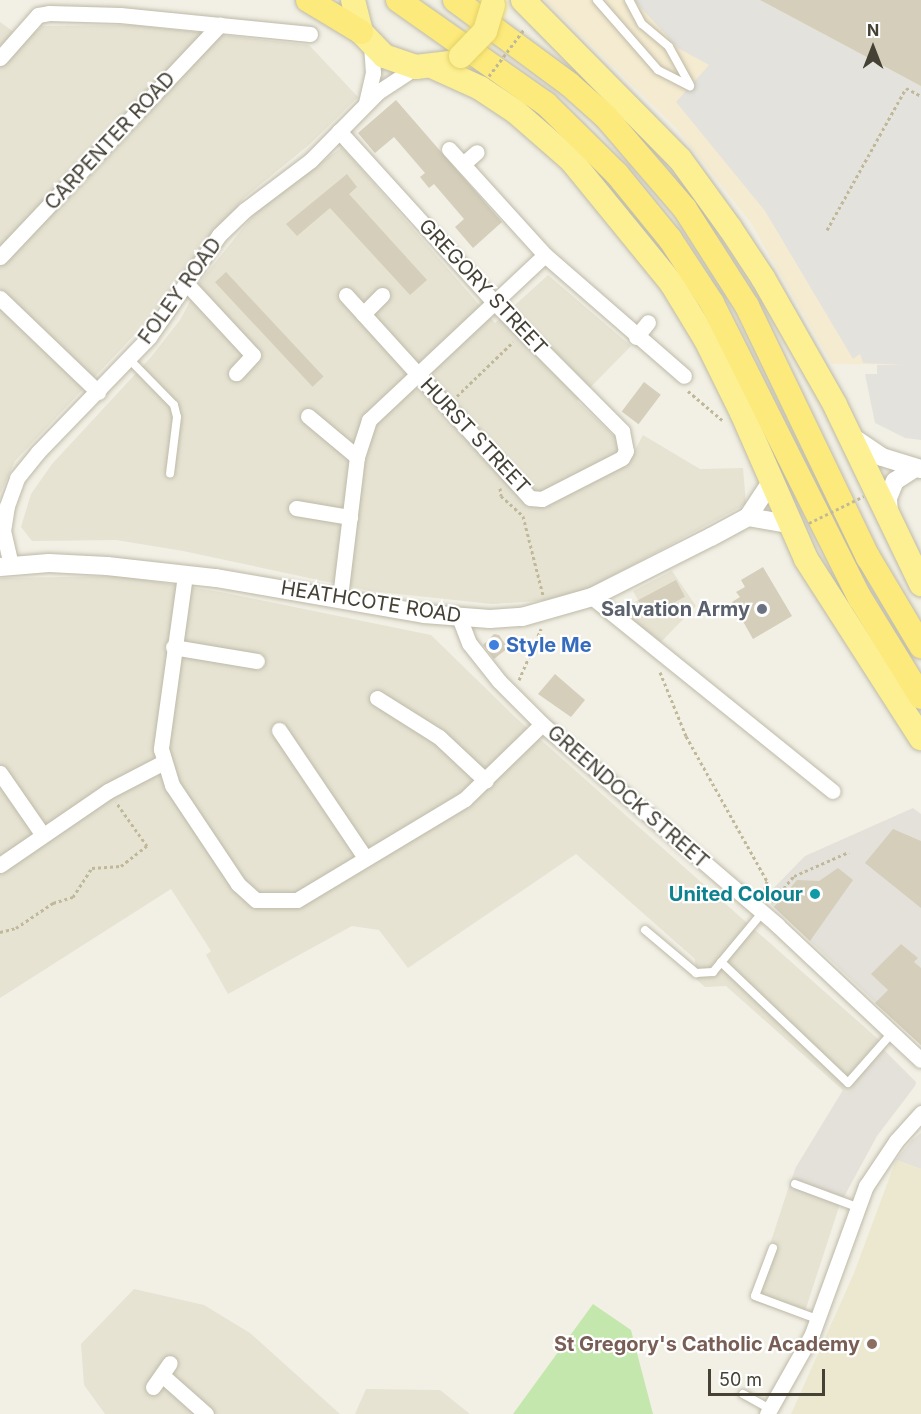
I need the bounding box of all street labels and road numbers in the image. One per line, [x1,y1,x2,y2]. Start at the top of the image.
street label: CARPENTER ROAD [40,67,180,215]
street label: GREGORY STREET [414,214,552,360]
street label: FOLEY ROAD [133,233,227,349]
street label: HURST STREET [415,373,535,499]
street label: HEATHCOTE ROAD [279,576,463,628]
street label: GREENDOCK STREET [542,720,714,874]

